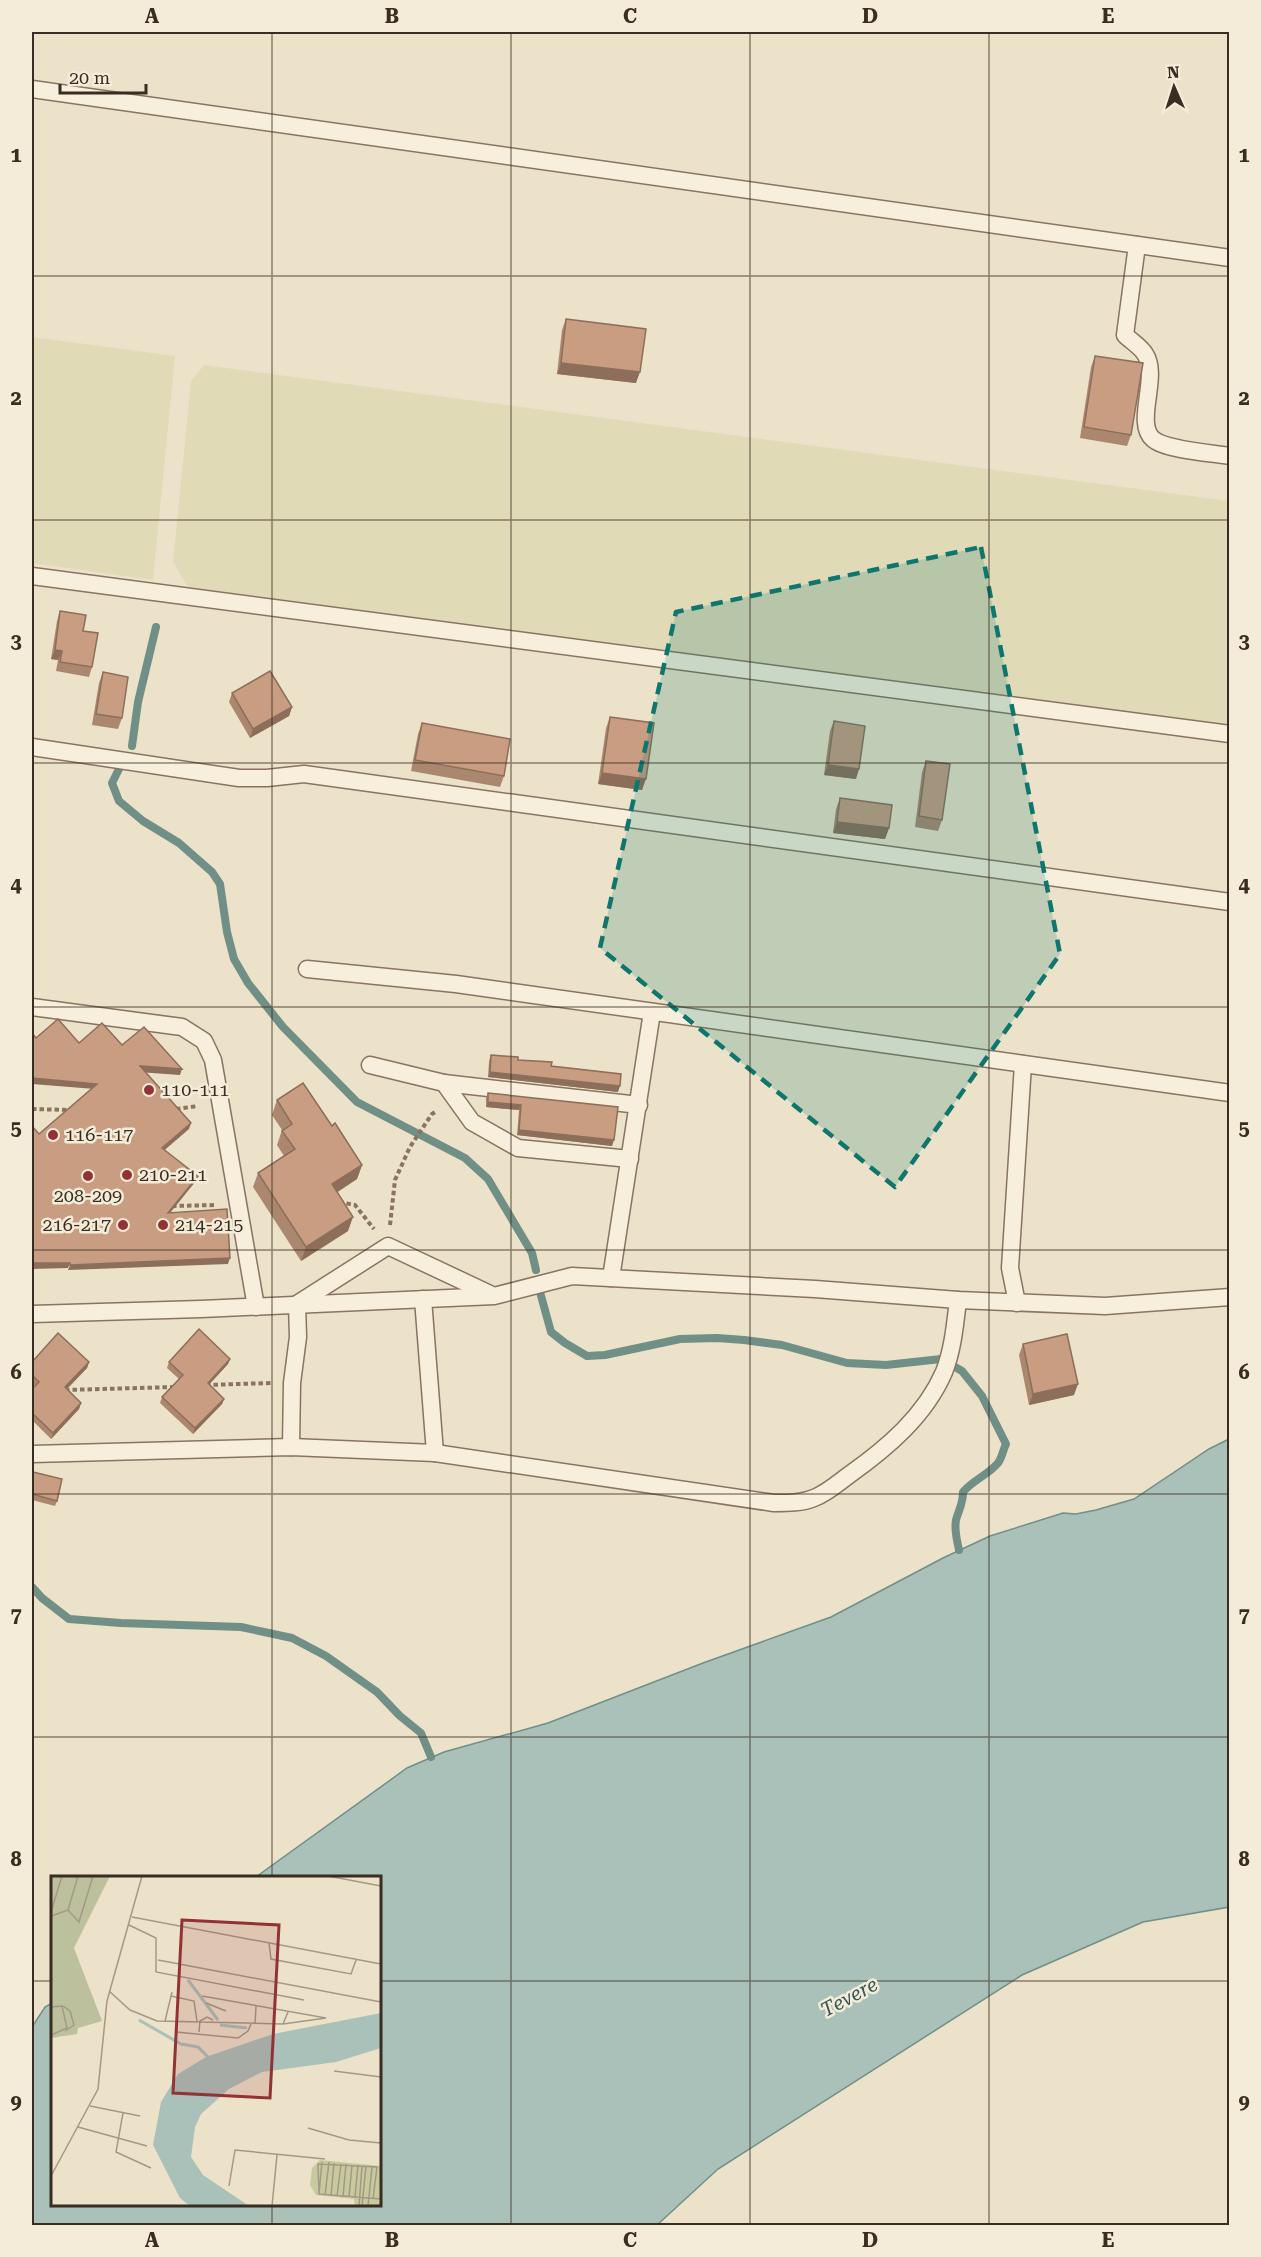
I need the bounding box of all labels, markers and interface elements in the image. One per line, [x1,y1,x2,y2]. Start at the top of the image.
text: A [145,4,160,28]
text: B [385,4,399,28]
text: C [623,4,637,28]
text: D [862,4,878,28]
text: E [1102,4,1115,28]
scale bar [60,57,146,95]
north arrow [1144,57,1204,117]
text: N [1167,63,1180,82]
text: 20 m [69,67,110,88]
text: 1 [10,143,22,167]
text: 1 [1238,143,1250,167]
text: 2 [10,386,22,410]
text: 2 [1238,386,1250,410]
text: 3 [10,629,22,653]
text: 3 [1238,629,1250,653]
text: 4 [10,873,22,897]
text: 4 [1238,873,1250,897]
place label: 110-111 [161,1079,229,1100]
marker: 110-111 [142,1083,156,1097]
text: 5 [10,1116,22,1140]
text: 5 [1238,1116,1250,1140]
place label: 116-117 [65,1124,133,1145]
marker: 116-117 [46,1128,60,1142]
place label: 210-211 [139,1164,207,1185]
marker: 210-211 [120,1168,134,1182]
marker: 208-209 [81,1169,95,1183]
place label: 208-209 [54,1185,122,1206]
place label: 216-217 [43,1214,111,1235]
place label: 214-215 [175,1214,243,1235]
marker: 216-217 [116,1218,130,1232]
marker: 214-215 [156,1218,170,1232]
text: 6 [10,1360,22,1384]
text: 6 [1238,1360,1250,1384]
text: 7 [10,1603,22,1627]
text: 7 [1238,1603,1250,1627]
text: 8 [10,1847,22,1871]
text: 8 [1238,1847,1250,1871]
inset map [51,1876,381,2206]
water label: Tevere [816,1972,882,2022]
text: 9 [10,2090,22,2114]
text: 9 [1238,2090,1250,2114]
text: A [145,2228,160,2252]
text: B [385,2228,399,2252]
text: C [623,2228,637,2252]
text: D [862,2228,878,2252]
text: E [1102,2228,1115,2252]

